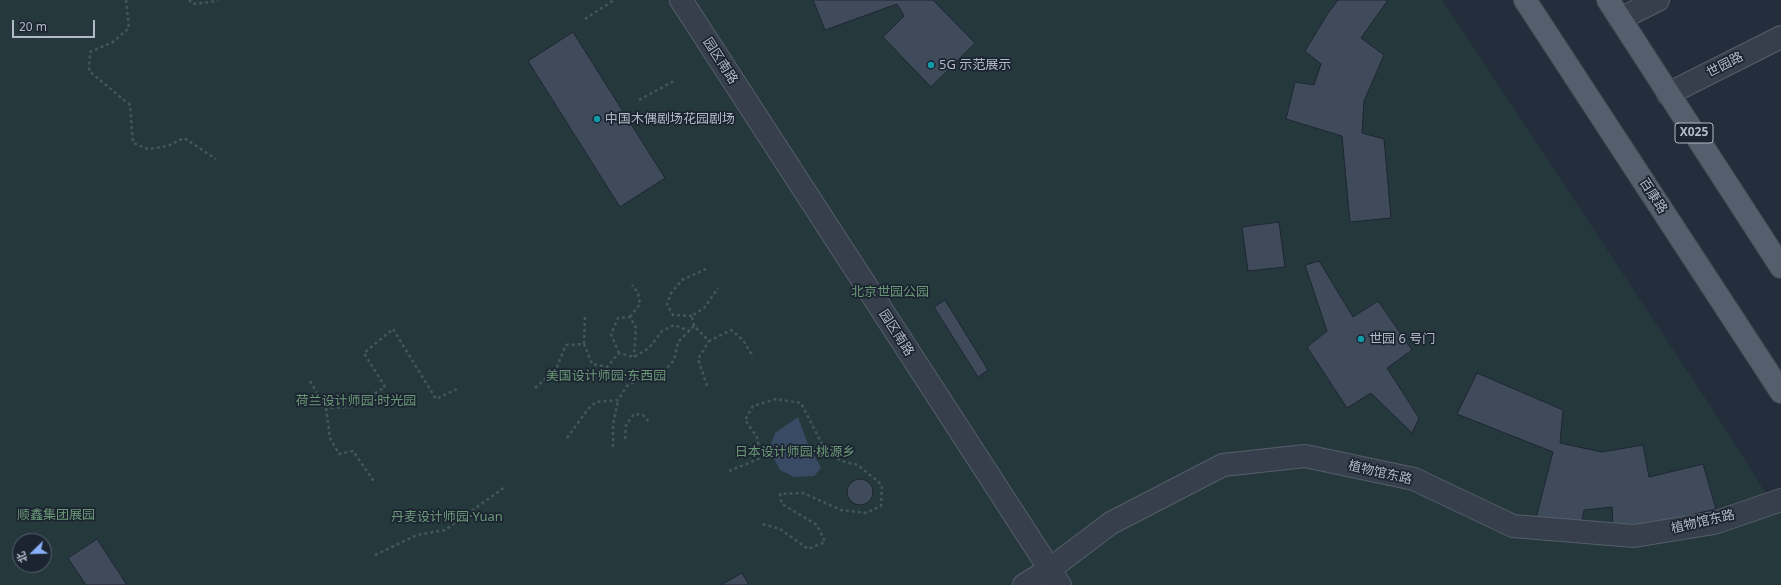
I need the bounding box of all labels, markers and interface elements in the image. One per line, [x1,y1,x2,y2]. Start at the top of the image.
scale bar [14,12,97,38]
text: 20 m [19,18,47,35]
street label: 园区南路 [699,35,741,87]
street label: 世园路 [1704,49,1746,81]
place label: 5G 示范展示 [939,57,1011,73]
marker: 5G 示范展示 [926,60,936,70]
place label: 中国木偶剧场花园剧场 [605,111,735,127]
marker: 中国木偶剧场花园剧场 [592,114,602,124]
road number: X025 [1675,123,1713,143]
street label: 百康路 [1636,175,1670,217]
park label: 北京世园公园 [851,284,929,300]
street label: 园区南路 [875,307,917,359]
place label: 世园 6 号门 [1369,331,1435,347]
marker: 世园 6 号门 [1356,334,1366,344]
park label: 美国设计师园·东西园 [546,368,666,384]
park label: 荷兰设计师园·时光园 [296,393,416,409]
park label: 日本设计师园·桃源乡 [735,444,855,460]
street label: 植物馆东路 [1347,458,1413,488]
park label: 顺鑫集团展园 [17,507,95,523]
street label: 植物馆东路 [1670,507,1736,537]
park label: 丹麦设计师园·Yuan [391,509,503,525]
north arrow [12,533,52,573]
text: 北 [12,550,30,565]

